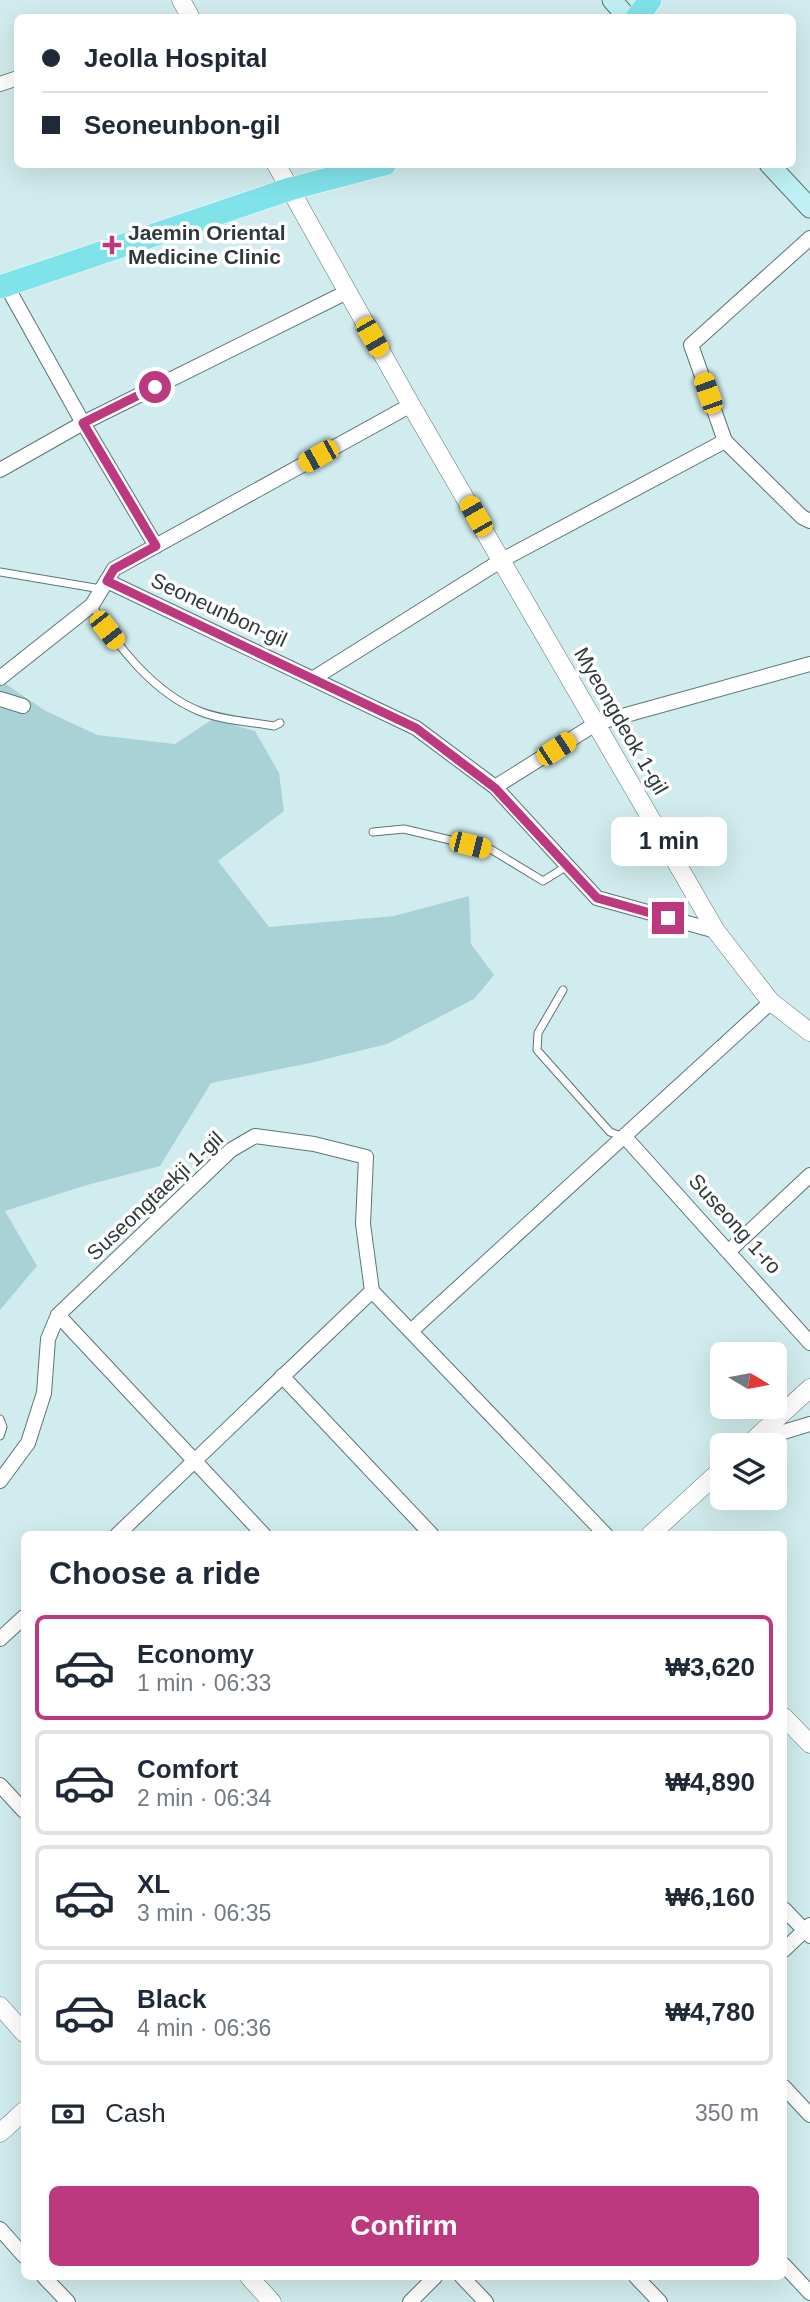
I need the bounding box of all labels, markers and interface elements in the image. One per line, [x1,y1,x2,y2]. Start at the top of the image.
text: Jeolla Hospital [84,43,268,73]
text: Seoneunbon-gil [84,110,280,140]
place label: Jaemin Oriental Medicine Clinic [128,221,286,268]
marker: Jaemin Oriental Medicine Clinic [102,235,122,255]
car [353,314,392,360]
car [692,370,725,416]
route start [139,371,171,403]
car [295,437,342,475]
car [457,493,496,539]
street label: Seoneunbon-gil [148,568,291,651]
car [86,607,129,653]
street label: Myeongdeok 1-gil [570,643,673,798]
car [533,729,580,769]
callout: 1 min [610,816,726,866]
text: 1 min [639,828,699,854]
car [448,830,493,860]
route end [652,902,684,934]
street label: Suseongtaekji 1-gil [82,1127,227,1265]
street label: Suseong 1-ro [685,1169,786,1278]
north arrow [710,1342,788,1419]
map controls [710,1342,787,1510]
button: layers [710,1433,787,1510]
text: Choose a ride [49,1555,261,1591]
icon: car [53,1636,116,1699]
text: Economy [137,1639,254,1669]
text: ₩3,620 [665,1652,755,1682]
text: 1 min · 06:33 [137,1670,271,1696]
icon: car [53,1751,116,1814]
text: Comfort [137,1754,238,1784]
text: ₩4,890 [665,1767,755,1797]
text: 2 min · 06:34 [137,1785,271,1811]
icon: car [53,1866,116,1929]
text: XL [137,1869,170,1899]
text: ₩6,160 [665,1882,755,1912]
text: 3 min · 06:35 [137,1900,271,1926]
icon: car [53,1981,116,2044]
text: Black [137,1984,206,2014]
text: ₩4,780 [665,1997,755,2027]
text: 4 min · 06:36 [137,2015,271,2041]
icon: cash [49,2095,87,2133]
text: Cash [105,2098,166,2128]
text: 350 m [695,2100,759,2126]
button: Confirm [49,2186,759,2266]

